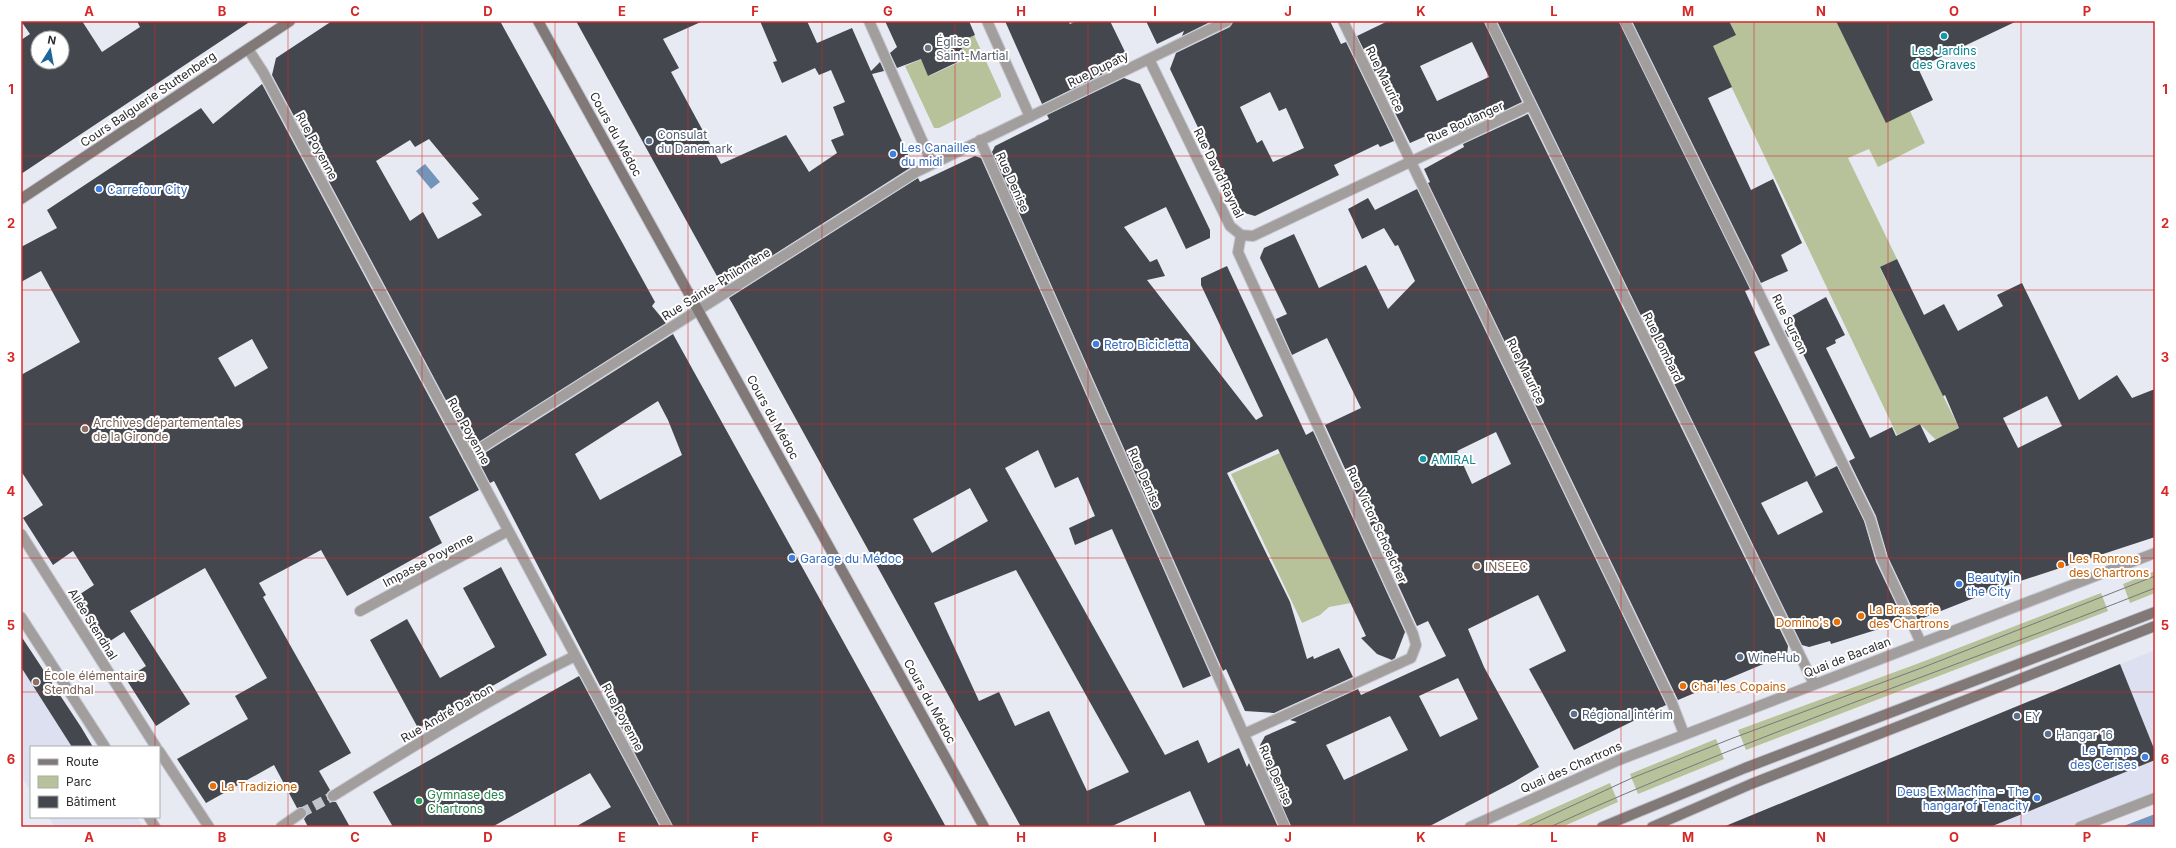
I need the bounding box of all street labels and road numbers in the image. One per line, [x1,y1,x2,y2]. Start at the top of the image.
street label: Rue Maurice [1363,44,1407,114]
street label: Cours Balguerie Stuttenberg [77,48,219,150]
street label: Rue Dupaty [1065,48,1131,90]
street label: Cours du Médoc [587,89,645,179]
street label: Rue Boulanger [1424,97,1506,146]
street label: Rue Poyenne [293,110,341,182]
street label: Rue David Raynal [1191,125,1247,221]
street label: Rue Denise [993,150,1033,214]
street label: Rue Sainte-Philomène [659,244,773,324]
street label: Rue Surson [1769,291,1811,357]
street label: Rue Lombard [1640,310,1686,384]
street label: Rue Maurice [1504,336,1548,406]
street label: Cours du Médoc [744,372,802,462]
street label: Rue Poyenne [444,395,494,467]
street label: Rue Denise [1125,446,1165,510]
street label: Rue Victor Schoelcher [1344,465,1411,586]
street label: Impasse Poyenne [380,530,476,590]
street label: Allée Stendhal [65,586,121,662]
street label: Quai de Bacalan [1801,634,1893,680]
street label: Cours du Médoc [901,656,959,746]
street label: Rue André Darbon [398,680,496,746]
street label: Rue Poyenne [599,681,647,753]
street label: Quai des Chartrons [1518,738,1624,796]
street label: Rue Denise [1256,743,1296,807]

